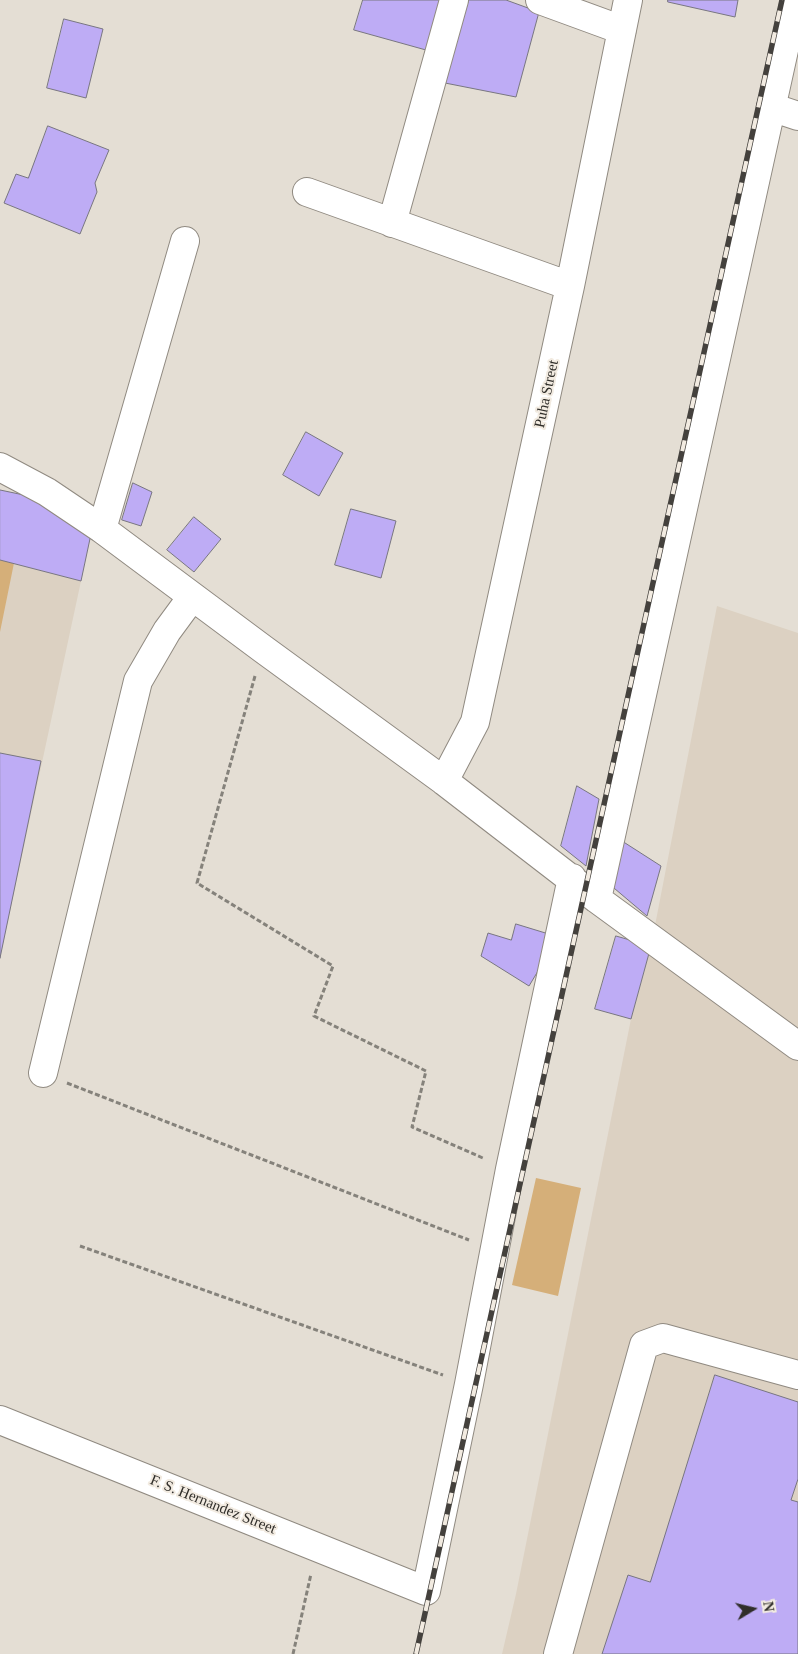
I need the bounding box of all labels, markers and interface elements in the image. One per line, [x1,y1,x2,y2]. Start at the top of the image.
street label: Puha Street [531,359,563,429]
street label: F. S. Hernandez Street [147,1472,279,1538]
north arrow [728,1584,778,1634]
text: N [760,1600,777,1613]

